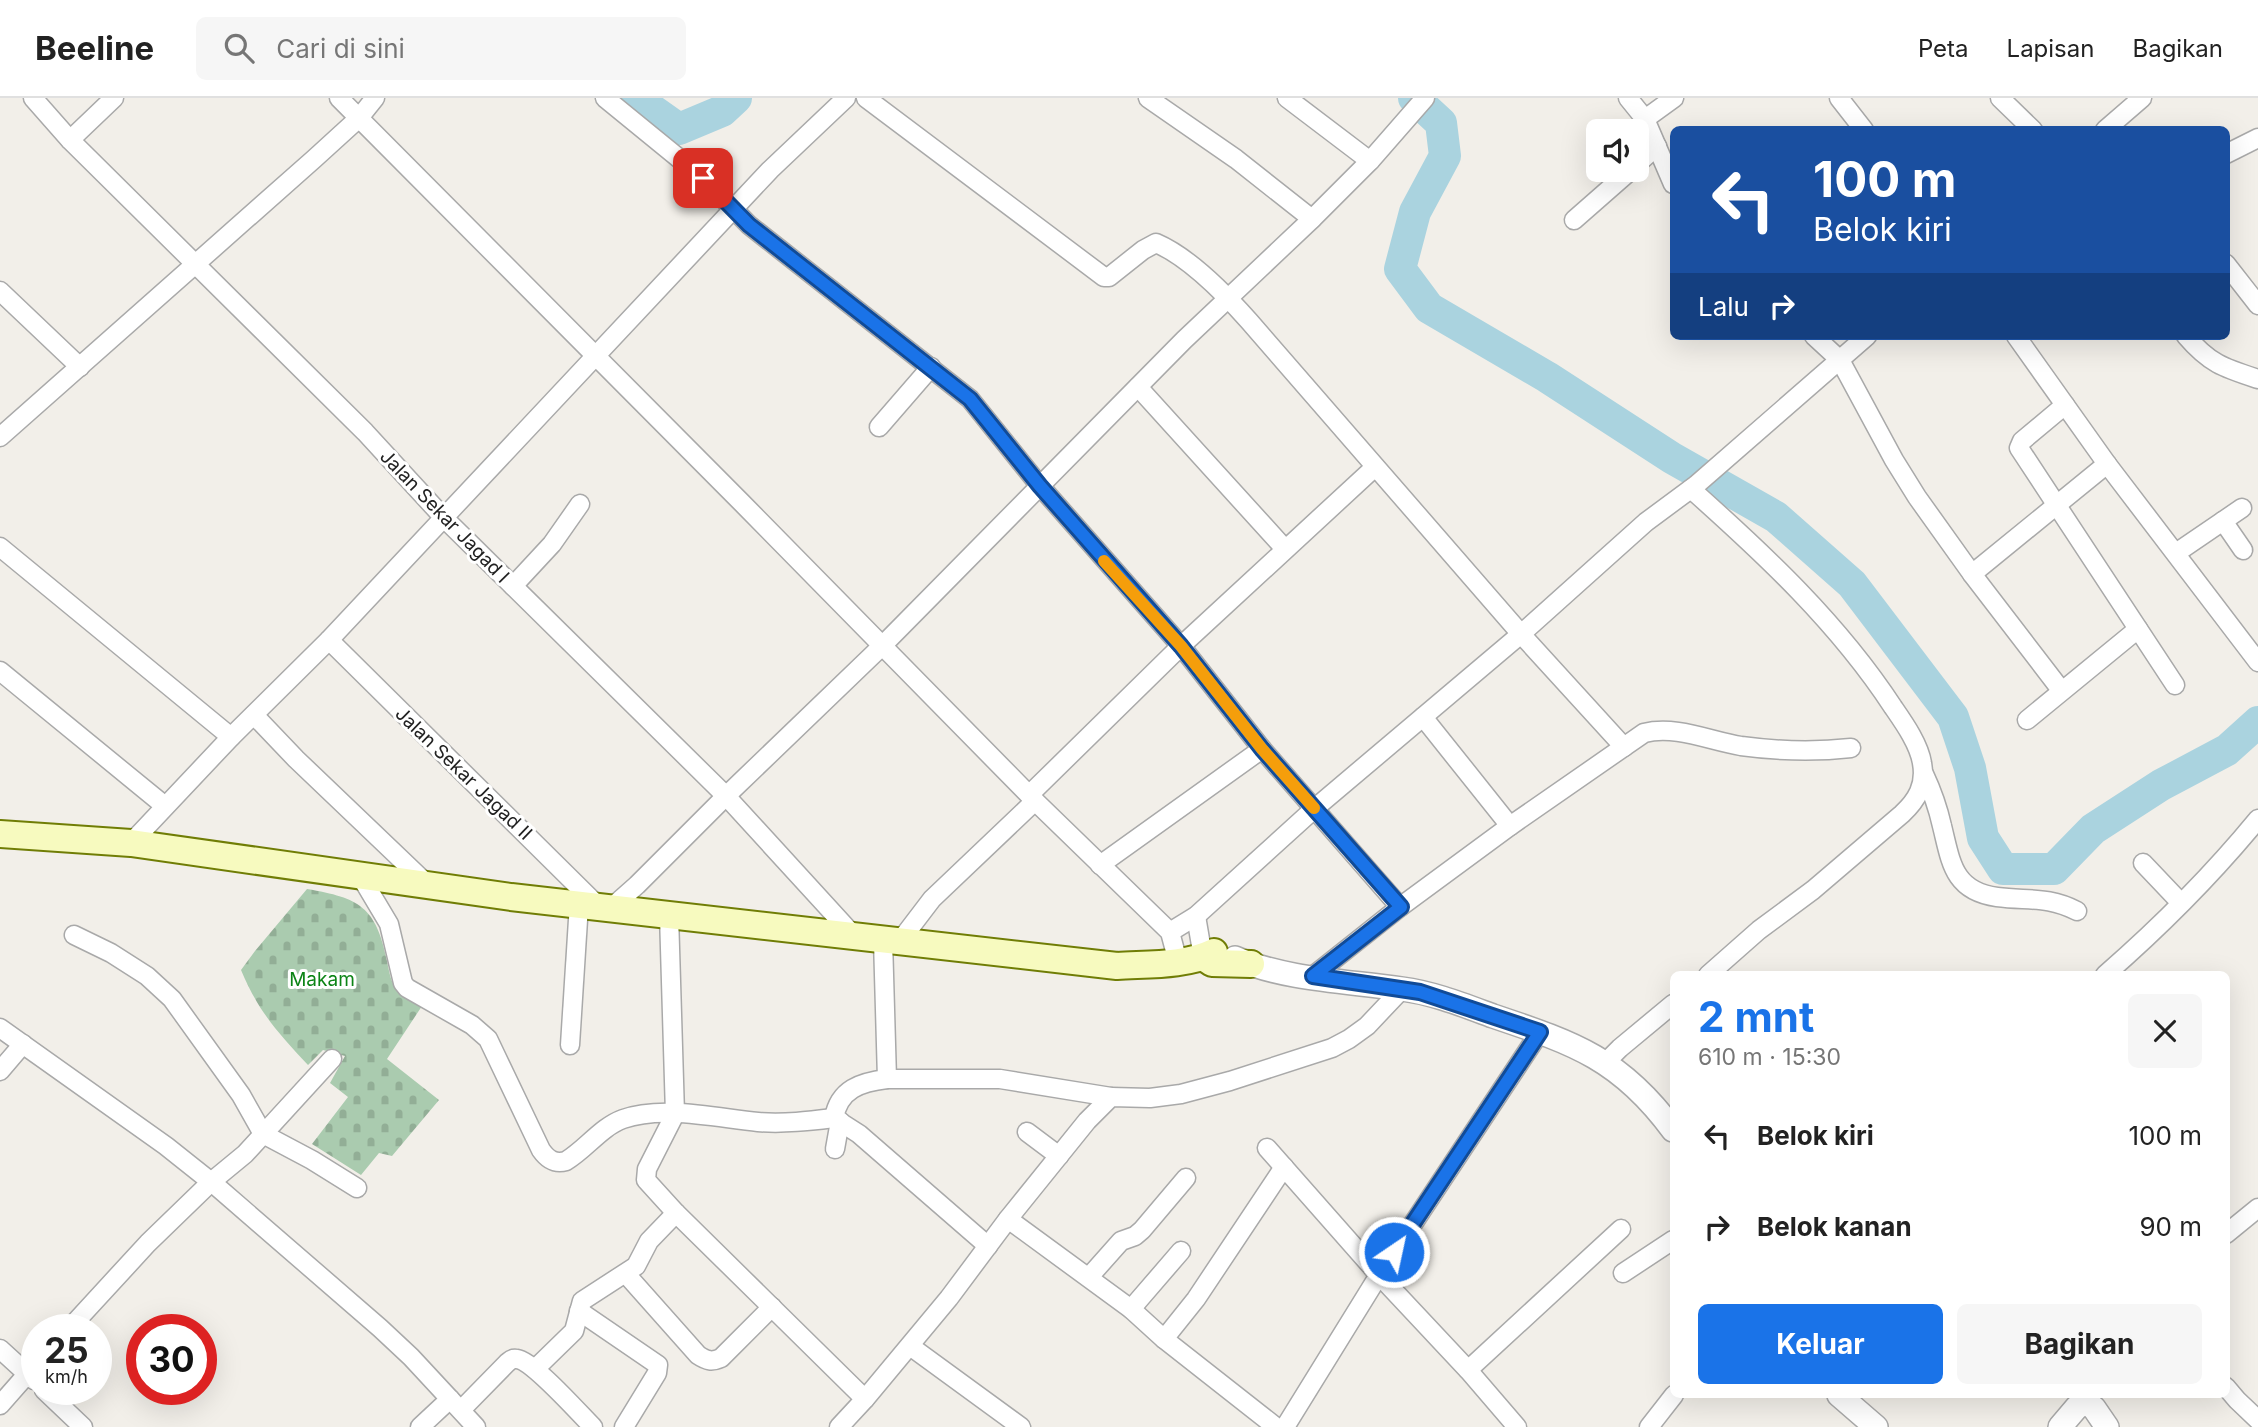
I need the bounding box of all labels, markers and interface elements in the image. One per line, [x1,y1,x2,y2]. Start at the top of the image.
search box [196,17,686,80]
text: Beeline [35,28,154,68]
icon: search [220,29,258,67]
text: Cari di sini [276,33,405,64]
text: Peta [1918,34,1969,63]
text: Lapisan [2007,34,2094,63]
text: Bagikan [2132,34,2223,63]
map controls [1586,119,1649,182]
button: sound [1586,119,1649,182]
pin [673,148,733,208]
text: 100 m [1813,150,1957,209]
icon: left [1698,154,1789,245]
icon: arrive [684,159,722,197]
text: Belok kiri [1813,210,1952,249]
icon: right [1763,287,1801,325]
text: Lalu [1698,291,1749,322]
street label: Jalan Sekar Jagad I [375,445,514,588]
street label: Jalan Sekar Jagad II [390,702,537,845]
park label: Makam [289,968,355,991]
text: 2 mnt [1698,991,1814,1042]
button: close [2128,994,2202,1068]
text: 610 m · 15:30 [1698,1043,1841,1071]
icon: left [1698,1117,1736,1155]
text: Belok kiri [1757,1120,1874,1151]
text: 100 m [2129,1120,2202,1151]
icon: right [1698,1208,1736,1246]
text: Belok kanan [1757,1211,1912,1242]
text: 90 m [2139,1211,2202,1242]
position arrow [1357,1215,1431,1289]
button: Keluar [1698,1304,1943,1384]
button: Bagikan [1957,1304,2202,1384]
speed limit sign: 30 [126,1314,217,1405]
text: 25 [44,1329,89,1371]
text: km/h [45,1366,88,1387]

